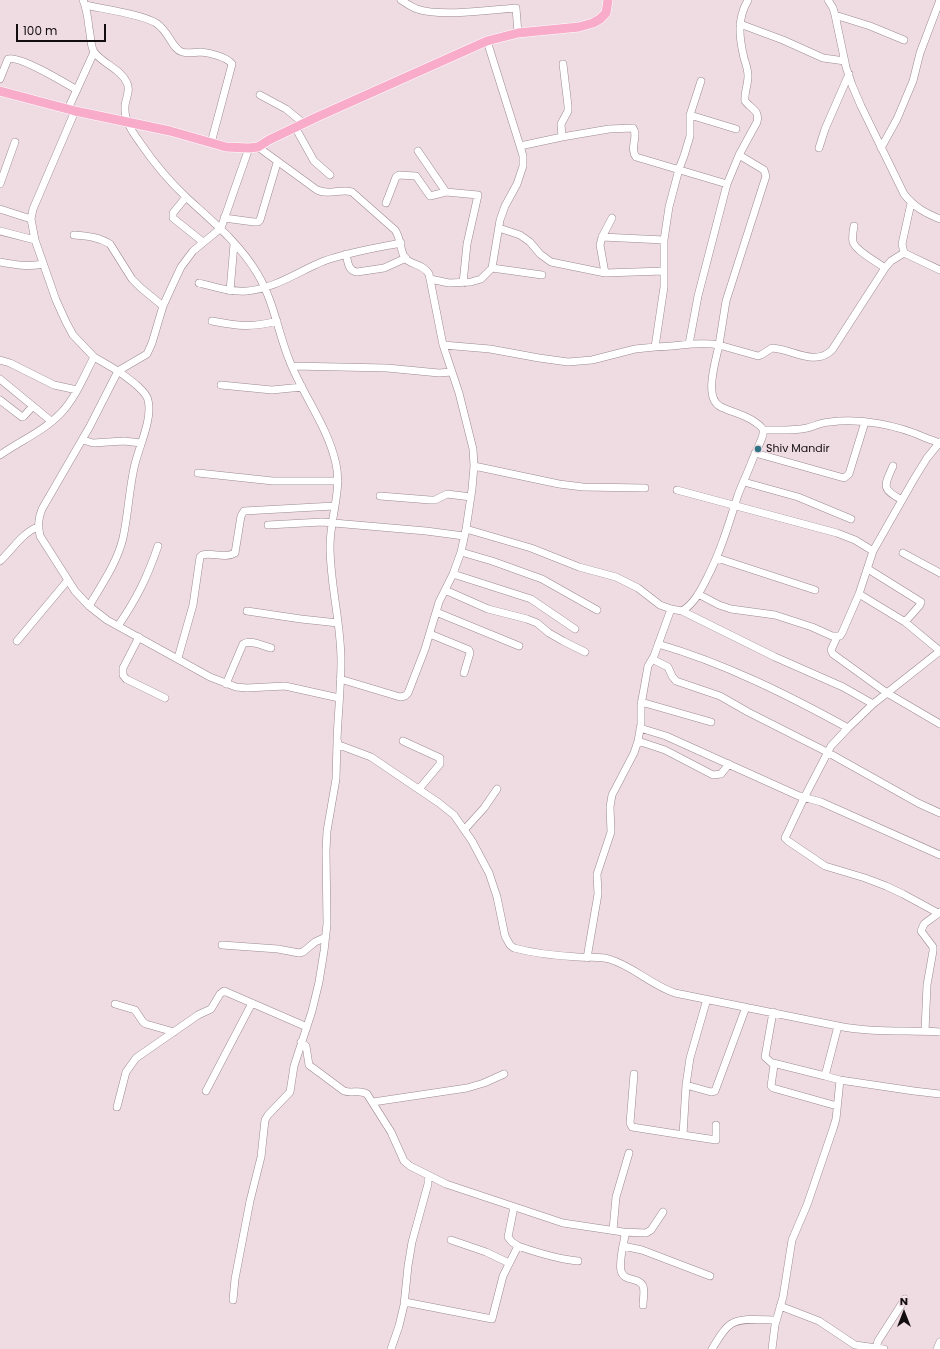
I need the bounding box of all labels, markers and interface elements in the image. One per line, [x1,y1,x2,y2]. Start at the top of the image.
scale bar [18,16,108,42]
text: 100 m [23,22,57,39]
place label: Shiv Mandir [766,442,830,456]
marker: Shiv Mandir [753,444,763,454]
north arrow [884,1293,924,1333]
text: N [900,1293,908,1309]

